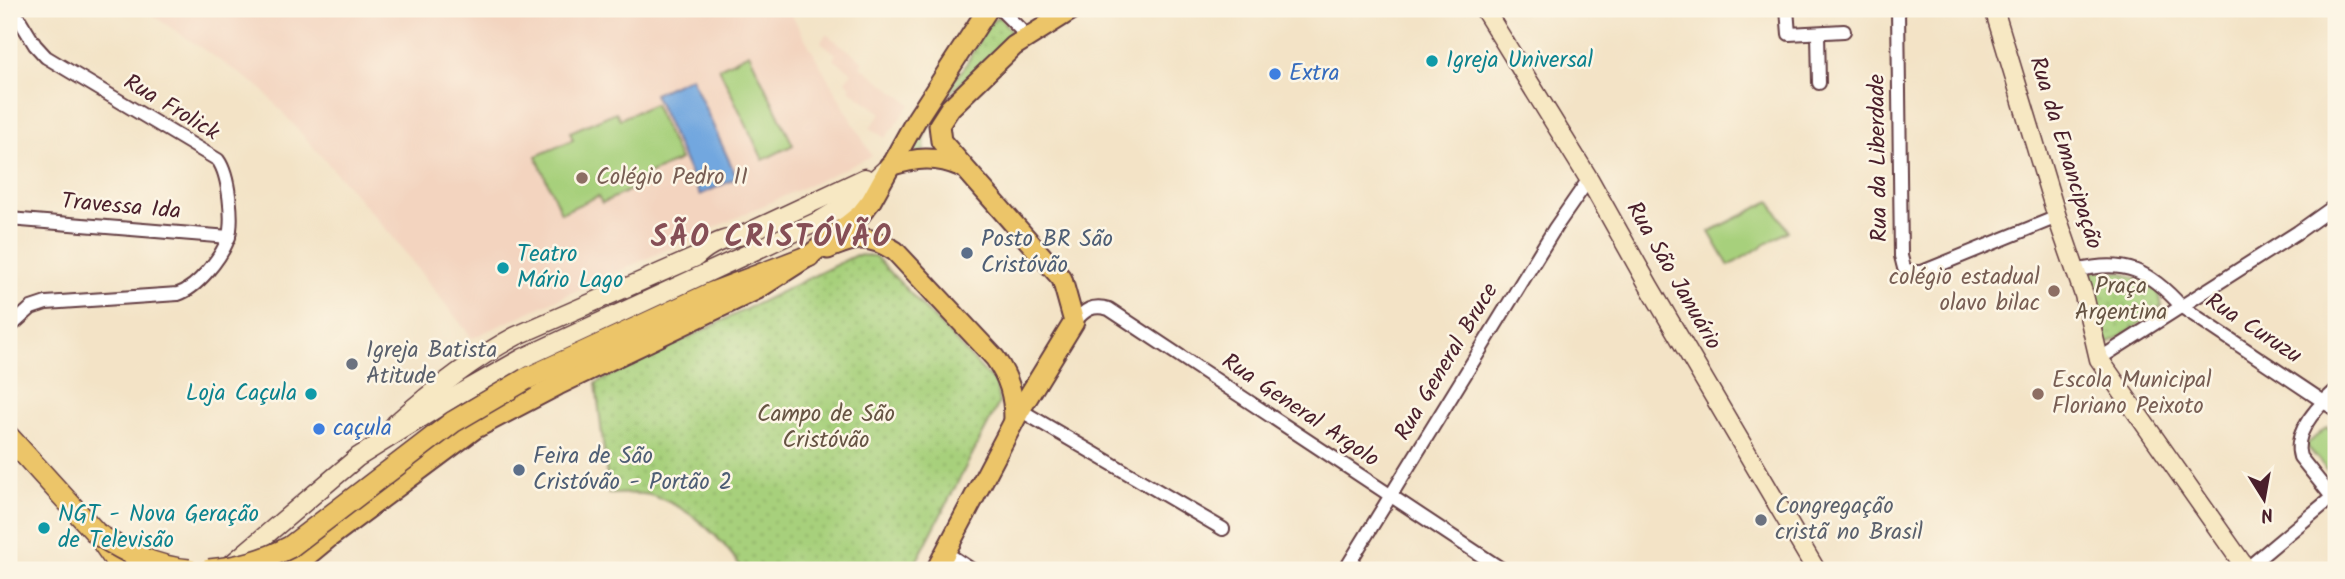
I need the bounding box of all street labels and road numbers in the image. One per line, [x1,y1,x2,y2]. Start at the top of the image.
street label: Rua da Emancipação [2019,52,2111,254]
street label: Rua Frolick [116,65,226,151]
street label: Rua da Liberdade [1860,74,1898,242]
street label: Travessa Ida [60,184,182,230]
street label: Rua São Januário [1616,195,1730,357]
street label: Rua General Bruce [1386,276,1508,448]
street label: Rua Curuzu [2197,284,2309,374]
street label: Rua General Argolo [1214,345,1386,477]

